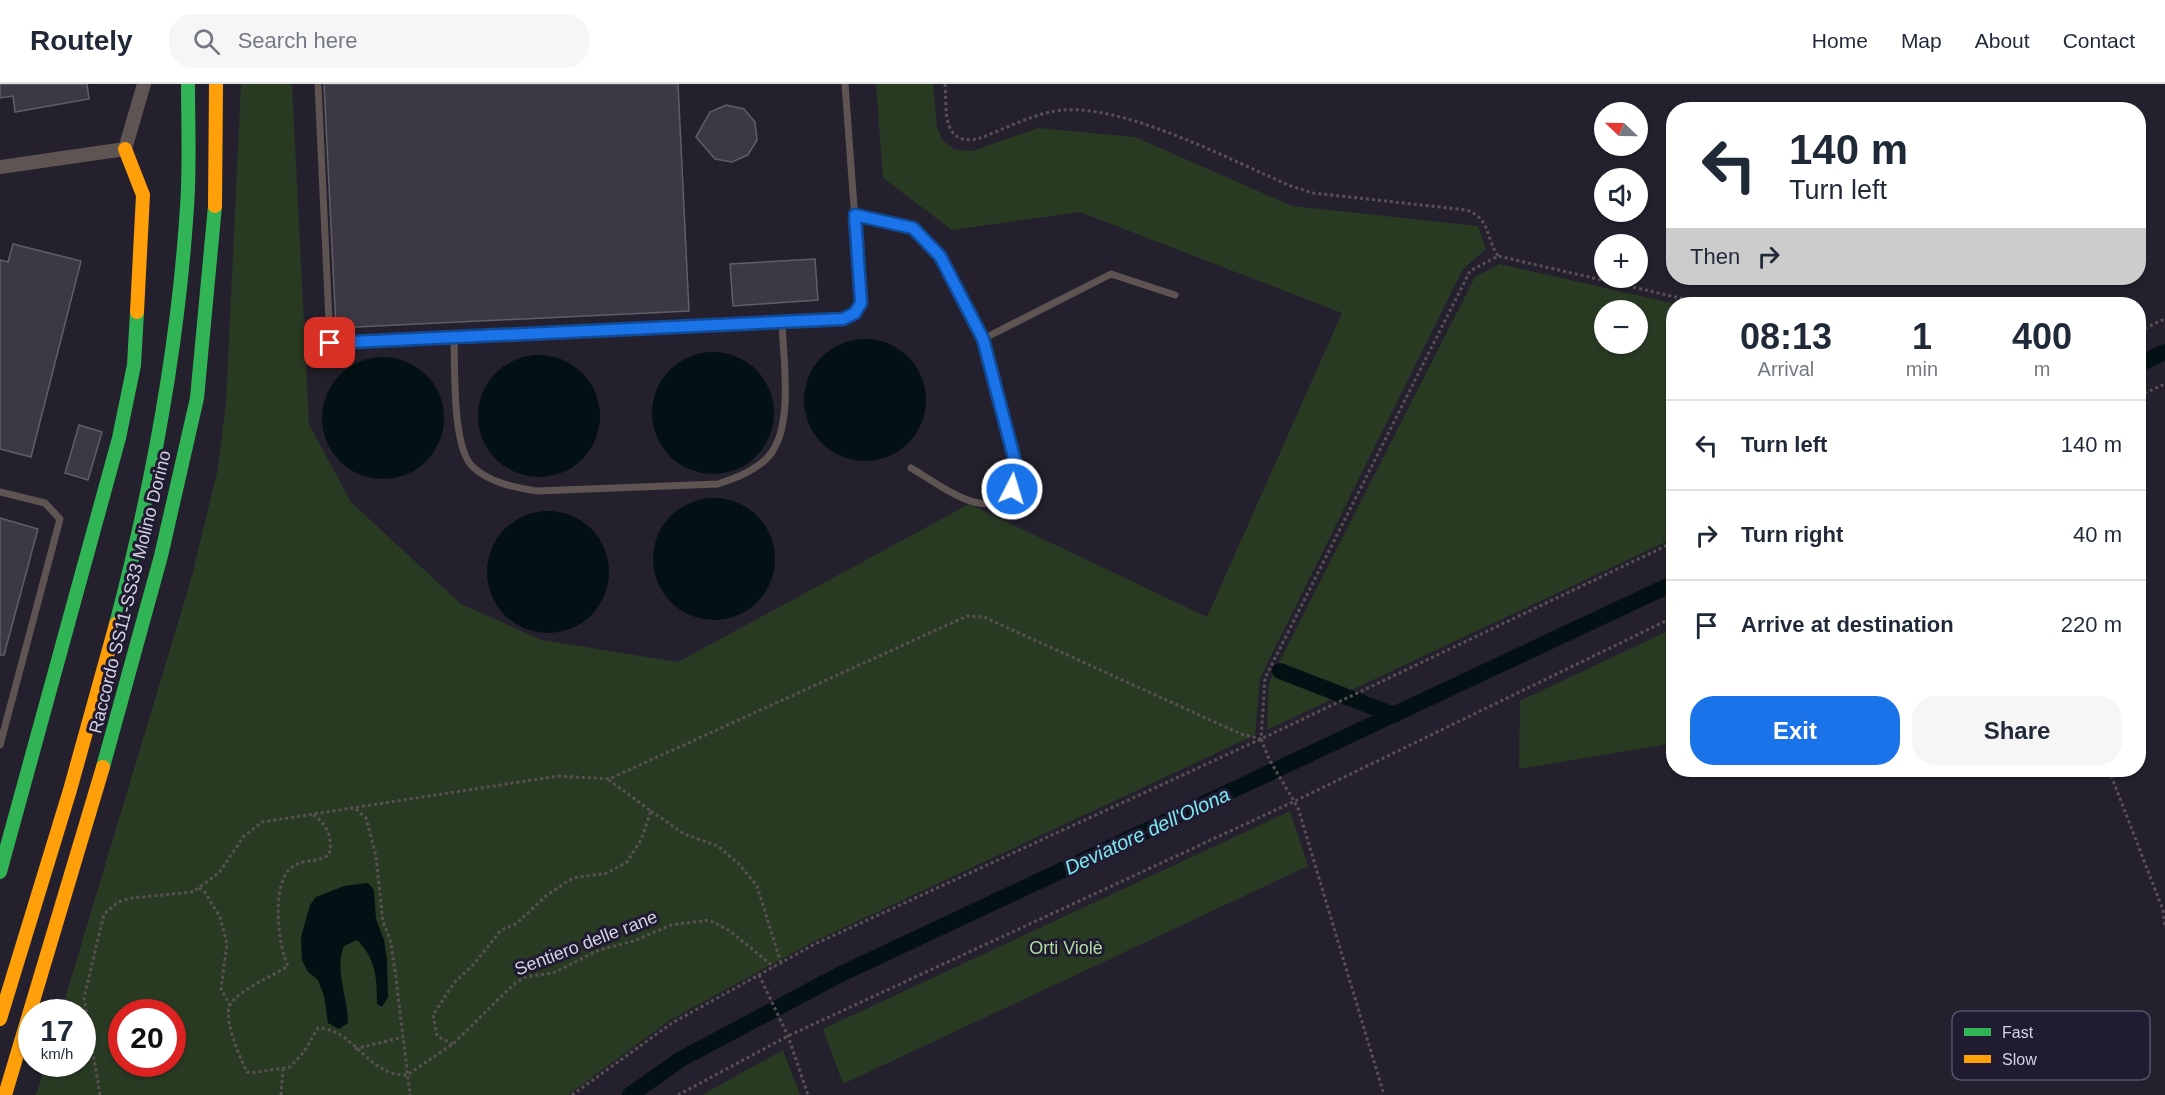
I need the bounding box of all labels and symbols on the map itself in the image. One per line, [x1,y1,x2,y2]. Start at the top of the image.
north arrow [1594,102,1648,156]
pin [304,317,355,368]
street label: Raccordo SS11-SS33 Molino Dorino [85,448,175,736]
position arrow [980,457,1044,521]
water label: Deviatore dell'Olona [1061,783,1233,879]
street label: Sentiero delle rane [512,907,660,979]
park label: Orti Violè [1029,938,1103,958]
speed limit sign: 20 [108,999,186,1077]
legend [1952,1011,2150,1080]
text: Fast [2002,1024,2034,1041]
text: Slow [2002,1051,2037,1068]

